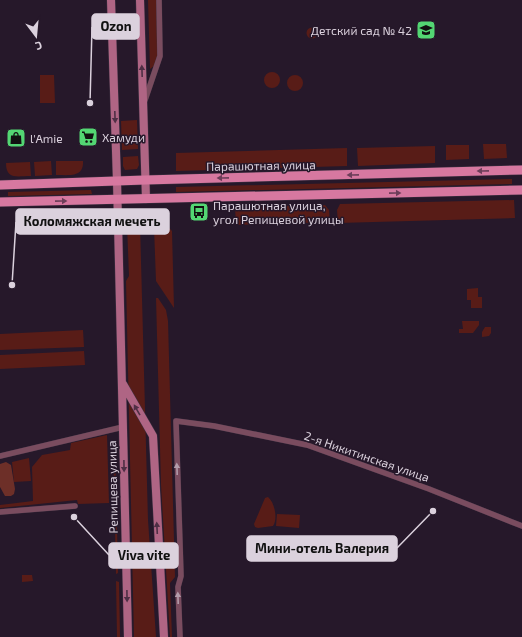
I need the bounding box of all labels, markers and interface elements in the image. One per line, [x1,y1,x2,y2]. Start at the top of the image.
callout: Ozon [92,14,139,39]
north arrow [16,16,56,56]
text: Ozon [100,18,132,34]
school or university icon: Детский сад № 42 [415,19,437,41]
place label: Детский сад № 42 [311,23,412,37]
text: С [33,39,44,53]
one-way arrow [139,64,145,77]
one-way arrow [111,111,118,123]
supermarket icon: Хамуди [77,126,99,148]
shop icon: l'Amie [5,127,27,149]
place label: Хамуди [102,130,145,145]
place label: l'Amie [30,131,63,145]
street label: Парашютная улица [206,157,316,174]
one-way arrow [477,168,489,175]
one-way arrow [347,171,359,178]
one-way arrow [217,174,229,181]
one-way arrow [389,190,402,196]
one-way arrow [55,198,68,204]
place label: Парашютная улица, угол Репищевой улицы [213,198,344,227]
bus stop icon: Парашютная улица, угол Репищевой улицы [188,201,210,223]
callout: Коломяжская мечеть [16,209,169,234]
text: Коломяжская мечеть [24,213,160,229]
one-way arrow [134,404,141,416]
street label: 2-я Никитинская улица [302,428,431,485]
street label: Репищева улица [104,440,121,534]
one-way arrow [121,460,127,473]
one-way arrow [174,462,180,475]
one-way arrow [154,522,161,534]
callout: Мини-отель Валерия [247,536,397,561]
text: Мини-отель Валерия [255,540,389,556]
callout: Viva vite [109,543,178,568]
text: Viva vite [118,547,170,563]
one-way arrow [124,590,130,603]
one-way arrow [175,592,182,604]

